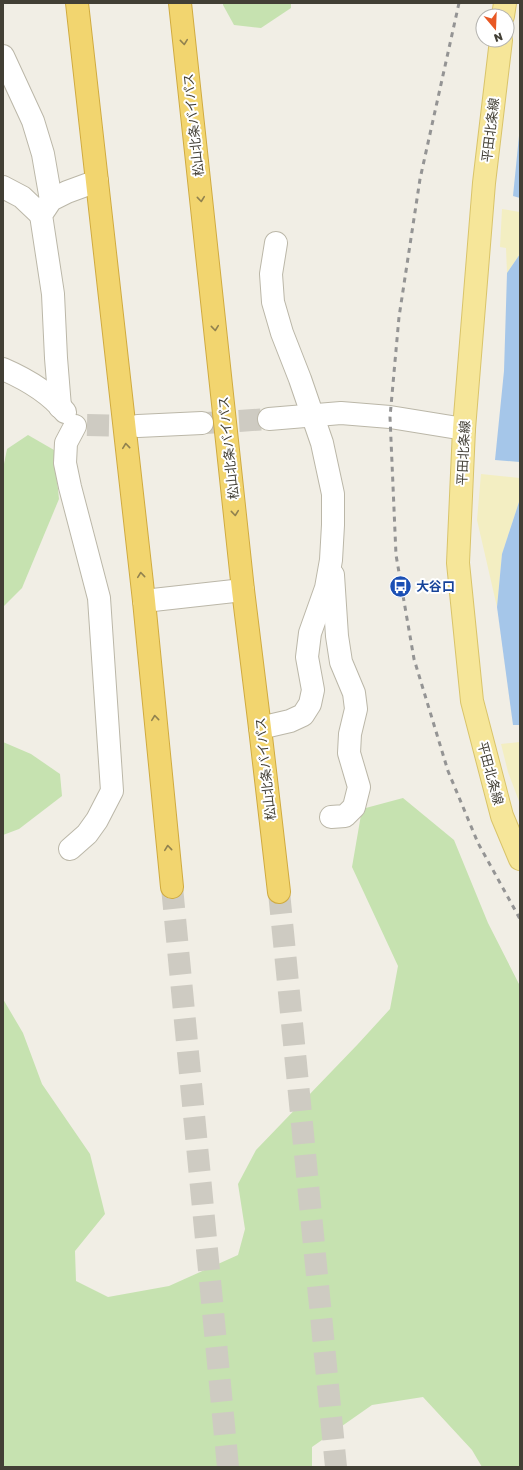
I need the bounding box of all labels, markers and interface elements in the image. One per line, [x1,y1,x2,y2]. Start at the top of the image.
north arrow [475,8,515,48]
text: N [492,30,504,45]
one-way arrow [180,39,189,45]
street label: 松山北条バイパス [180,73,206,177]
street label: 平田北条線 [478,97,502,163]
one-way arrow [196,196,205,202]
one-way arrow [210,325,219,331]
street label: 松山北条バイパス [215,396,241,500]
street label: 平田北条線 [453,420,473,486]
one-way arrow [122,443,131,449]
one-way arrow [230,510,239,516]
one-way arrow [136,572,145,578]
bus stop icon: 大谷口 [388,573,414,599]
place label: 大谷口 [416,578,455,594]
one-way arrow [151,715,160,721]
street label: 松山北条バイパス [252,717,278,821]
street label: 平田北条線 [475,740,507,806]
one-way arrow [164,845,173,851]

